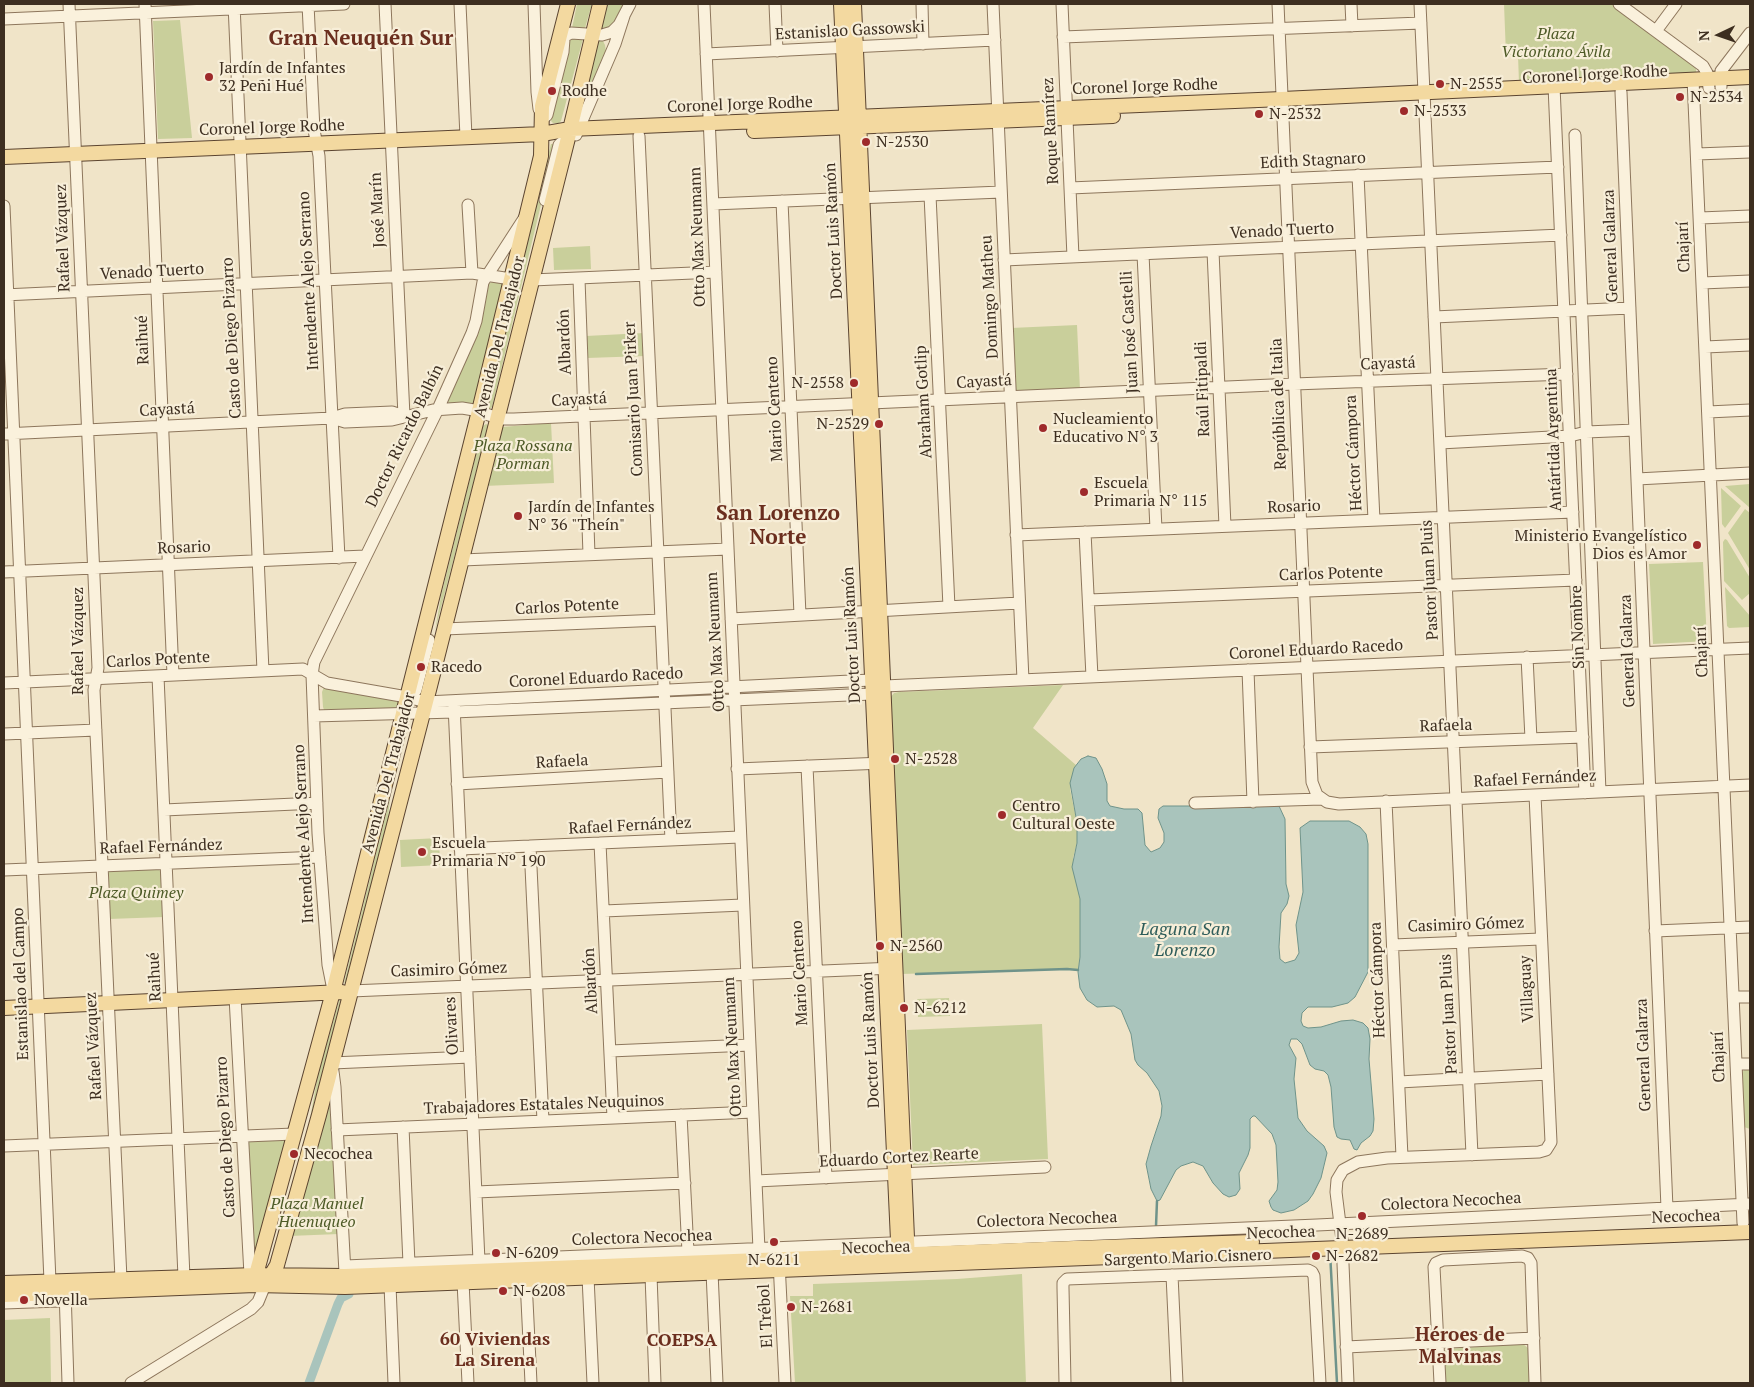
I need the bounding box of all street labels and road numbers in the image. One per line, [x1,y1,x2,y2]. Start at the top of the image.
street label: Estanislao Gassowski [774,17,926,45]
street label: Coronel Jorge Rodhe [1522,62,1668,88]
street label: Coronel Jorge Rodhe [1072,75,1218,99]
street label: Roque Ramírez [1039,77,1063,185]
street label: Coronel Jorge Rodhe [667,93,813,117]
street label: Coronel Jorge Rodhe [199,116,345,140]
street label: Edith Stagnaro [1260,149,1366,173]
street label: Doctor Luis Ramón [821,162,847,300]
street label: Otto Max Neumann [686,166,710,308]
street label: José Marín [366,172,390,248]
street label: Rafael Vázquez [52,184,74,292]
street label: General Galarza [1599,189,1623,303]
street label: Intendente Alejo Serrano [295,191,323,371]
street label: Venado Tuerto [1229,219,1335,243]
street label: Chajarí [1674,221,1694,273]
street label: Domingo Matheu [977,235,1003,359]
street label: Avenida Del Trabajador [471,254,529,420]
street label: Casto de Diego Pizarro [218,257,246,419]
street label: Venado Tuerto [99,260,205,284]
street label: Juan José Castelli [1117,270,1143,394]
street label: Albardón [554,309,576,375]
street label: Raihué [133,315,153,365]
street label: Comisario Juan Pirker [620,321,648,477]
street label: República de Italia [1267,338,1291,470]
street label: Raúl Fitipaldi [1192,341,1214,437]
street label: Abraham Gotlip [911,345,937,459]
street label: Cayastá [1360,353,1416,375]
street label: Mario Centeno [763,356,787,462]
street label: Doctor Ricardo Balbín [362,361,448,511]
street label: Antártida Argentina [1542,368,1566,512]
street label: Cayastá [956,371,1012,393]
street label: Cayastá [551,389,607,411]
street label: Héctor Cámpora [1341,394,1367,512]
street label: Cayastá [139,399,195,421]
street label: Rosario [1267,496,1321,518]
street label: Pastor Juan Pluis [1417,519,1443,641]
street label: Rosario [157,537,211,559]
street label: Carlos Potente [1279,563,1383,585]
street label: Doctor Luis Ramón [839,566,865,704]
street label: Otto Max Neumann [703,571,729,713]
street label: Sin Nombre [1567,585,1589,669]
street label: Rafael Vázquez [68,587,88,695]
street label: General Galarza [1616,594,1640,708]
street label: Carlos Potente [514,595,620,619]
street label: Chajarí [1692,626,1712,678]
street label: Coronel Eduardo Racedo [1228,636,1404,664]
street label: Carlos Potente [105,648,211,672]
street label: Coronel Eduardo Racedo [508,664,684,692]
street label: Avenida Del Trabajador [358,690,420,856]
street label: Rafaela [1419,715,1473,737]
street label: Intendente Alejo Serrano [290,744,318,924]
street label: Rafaela [535,751,589,773]
street label: Rafael Fernández [1473,766,1597,792]
street label: Rafael Fernández [568,813,692,839]
street label: Rafael Fernández [99,835,223,859]
street label: Estanislao del Campo [9,907,33,1061]
street label: Casimiro Gómez [1407,913,1525,937]
street label: Mario Centeno [788,920,812,1026]
street label: Héctor Cámpora [1366,922,1390,1038]
street label: Albardón [580,948,602,1014]
street label: Raihué [144,952,166,1002]
street label: Pastor Juan Pluis [1436,953,1462,1075]
street label: Villaguay [1516,955,1538,1023]
street label: Casimiro Gómez [390,958,508,982]
street label: Doctor Luis Ramón [858,971,884,1109]
street label: Otto Max Neumann [720,976,746,1118]
street label: Rafael Vázquez [82,991,106,1101]
street label: Olivares [441,996,463,1056]
street label: General Galarza [1632,998,1656,1112]
street label: Chajarí [1709,1031,1729,1083]
street label: Casto de Diego Pizarro [212,1056,240,1218]
street label: Trabajadores Estatales Neuquinos [423,1091,665,1119]
street label: Eduardo Cortez Rearte [819,1144,979,1172]
street label: Colectora Necochea [1380,1189,1522,1215]
street label: Necochea [1651,1206,1721,1228]
street label: Colectora Necochea [976,1208,1118,1232]
street label: Necochea [1246,1222,1316,1244]
street label: Colectora Necochea [571,1226,713,1250]
street label: Necochea [841,1237,911,1259]
street label: Sargento Mario Cisnero [1104,1245,1272,1271]
street label: El Trébol [755,1284,777,1348]

